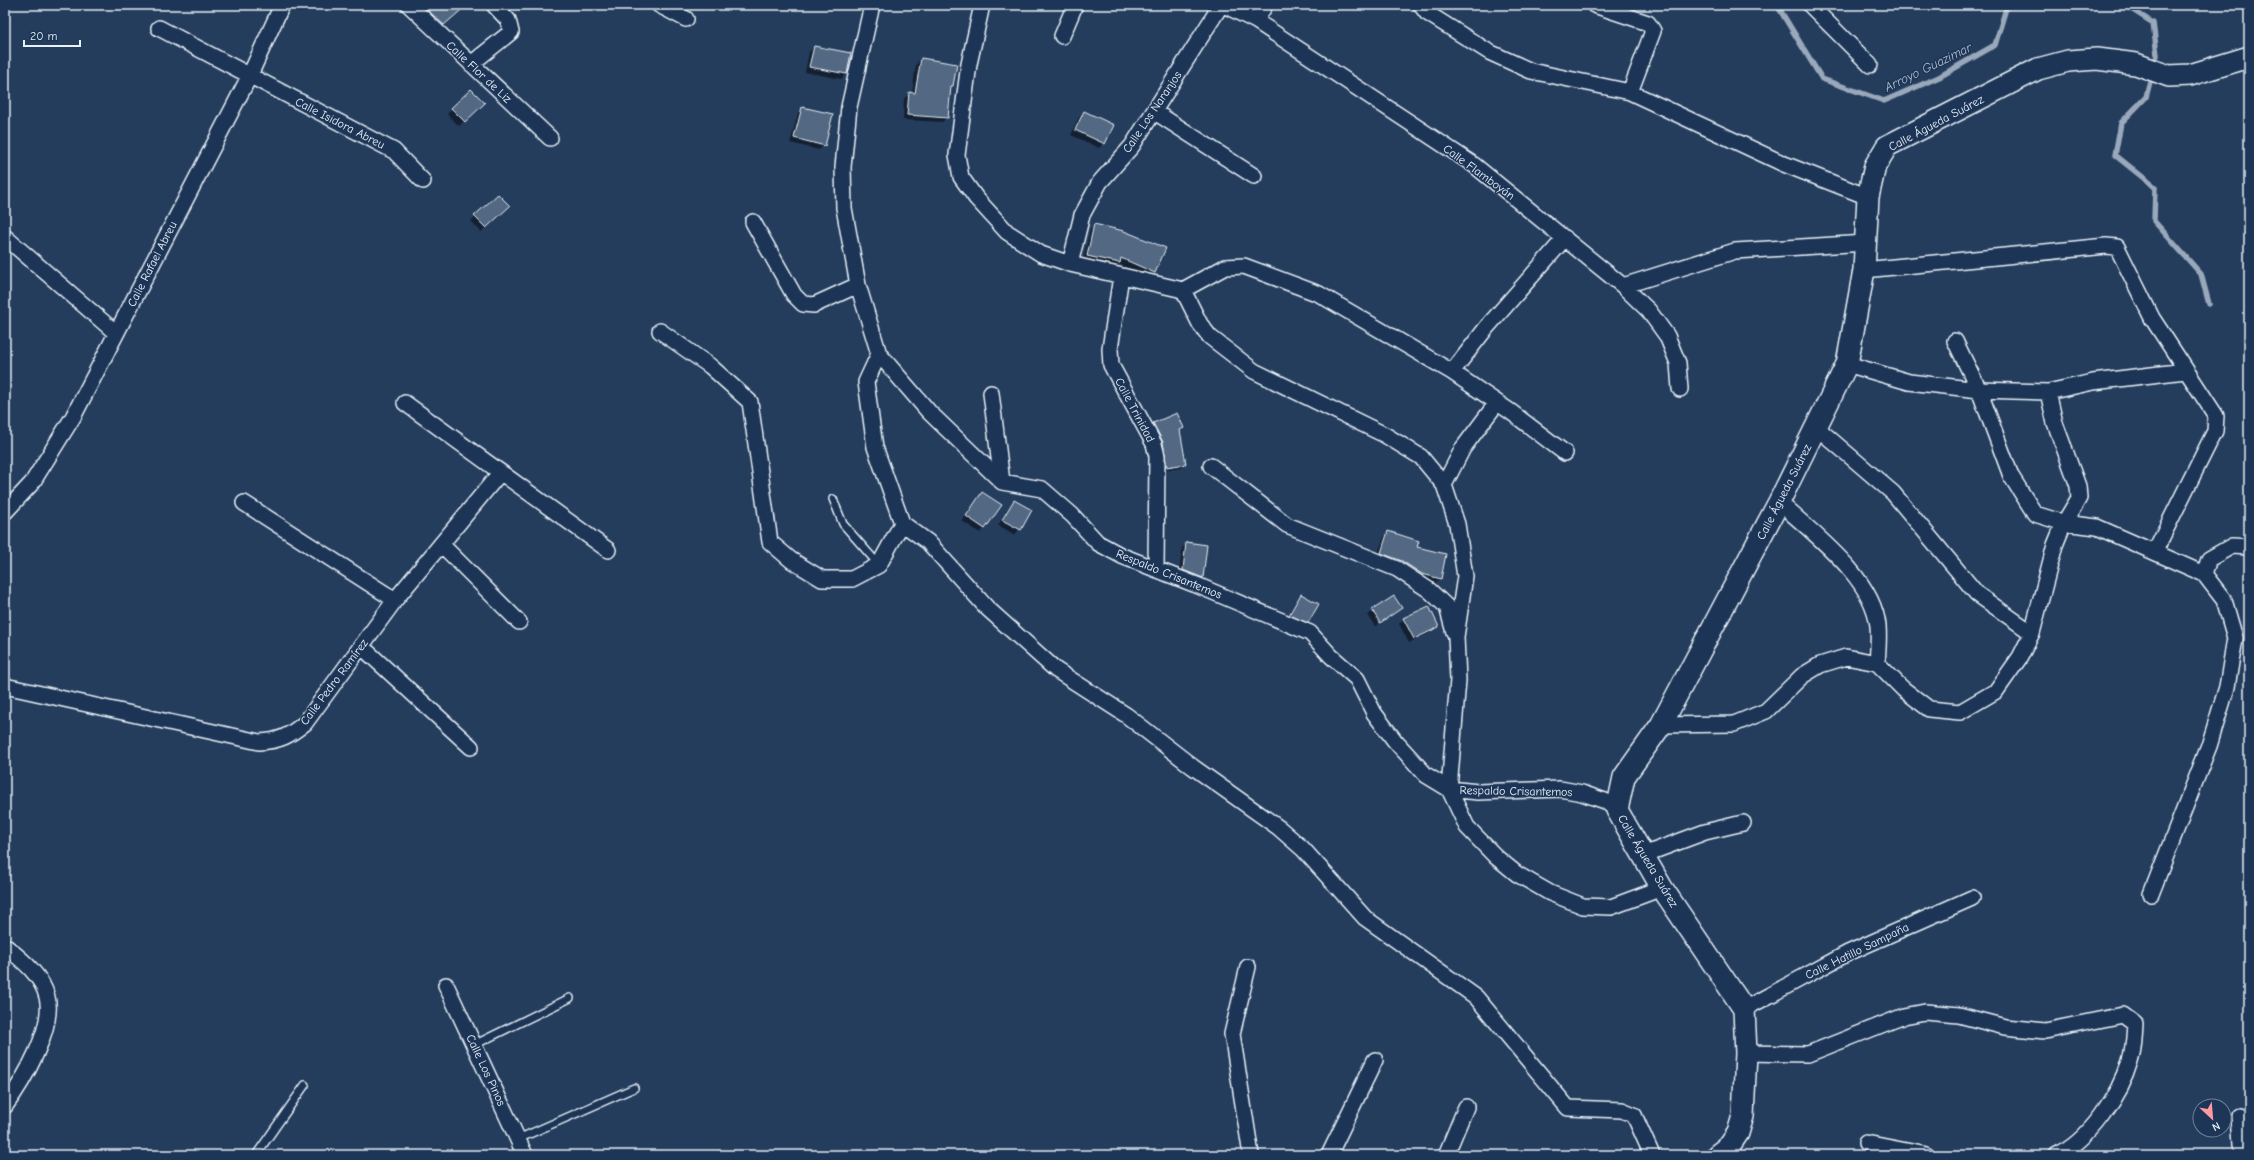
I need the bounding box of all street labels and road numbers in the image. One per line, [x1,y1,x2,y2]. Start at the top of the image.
street label: Calle Flor de Liz [444,38,515,106]
street label: Calle Los Naranjos [1120,69,1184,155]
street label: Calle Águeda Suárez [1886,92,1987,154]
street label: Calle Isidora Abreu [293,94,387,152]
street label: Calle Flamboyán [1440,141,1518,203]
street label: Calle Rafael Abreu [124,219,180,309]
street label: Calle Trinidad [1112,375,1158,445]
street label: Calle Águeda Suárez [1754,441,1815,542]
street label: Respaldo Crisantemos [1114,546,1224,602]
street label: Calle Pedro Ramírez [297,636,371,728]
street label: Respaldo Crisantemos [1459,783,1573,799]
street label: Calle Águeda Suárez [1615,812,1682,911]
street label: Calle Hatillo Sampaña [1803,920,1911,982]
street label: Calle Los Pinos [463,1032,509,1108]

